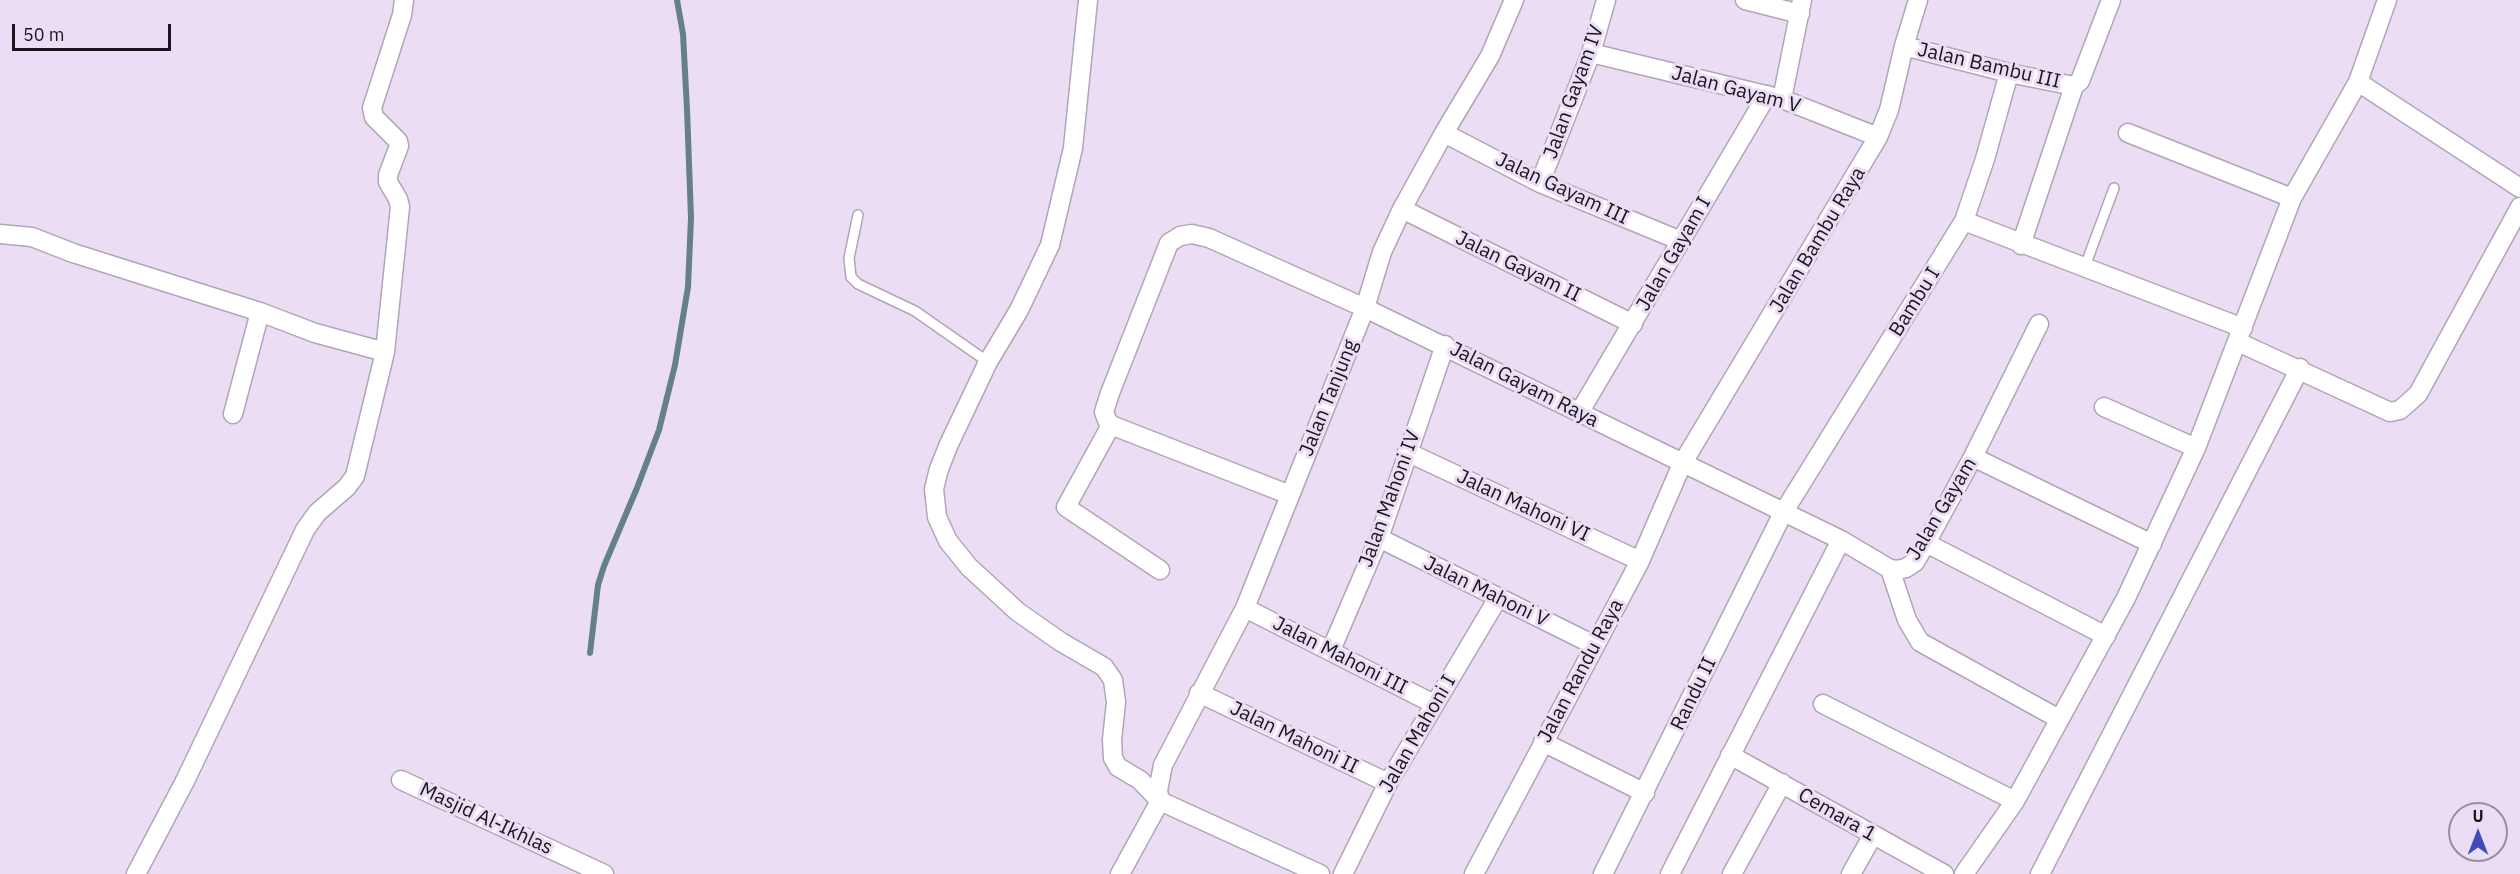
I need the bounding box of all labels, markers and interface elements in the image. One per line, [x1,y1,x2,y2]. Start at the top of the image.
scale bar [15,12,174,50]
street label: Jalan Gayam IV [1539,22,1609,162]
text: 50 m [23,23,65,46]
street label: Jalan Bambu III [1915,38,2063,94]
street label: Jalan Gayam V [1669,61,1803,119]
street label: Jalan Gayam III [1492,148,1632,230]
street label: Jalan Bambu Raya [1765,163,1871,317]
street label: Jalan Gayam I [1632,193,1716,315]
street label: Jalan Gayam II [1452,226,1584,308]
street label: Bambu I [1884,263,1946,341]
street label: Jalan Tanjung [1295,336,1363,460]
street label: Jalan Gayam Raya [1446,337,1602,433]
street label: Jalan Mahoni IV [1354,427,1426,571]
street label: Jalan Gayam [1902,453,1982,565]
street label: Jalan Mahoni VI [1453,465,1593,547]
street label: Jalan Mahoni V [1420,551,1552,633]
street label: Jalan Randu Raya [1533,595,1629,747]
street label: Jalan Mahoni III [1269,612,1411,700]
street label: Randu II [1666,654,1722,734]
street label: Jalan Mahoni I [1375,671,1461,797]
street label: Jalan Mahoni II [1226,697,1362,779]
street label: Masjid Al-Ikhlas [416,778,556,860]
street label: Cemara 1 [1794,783,1880,847]
north arrow [2448,802,2508,862]
text: U [2472,806,2484,826]

